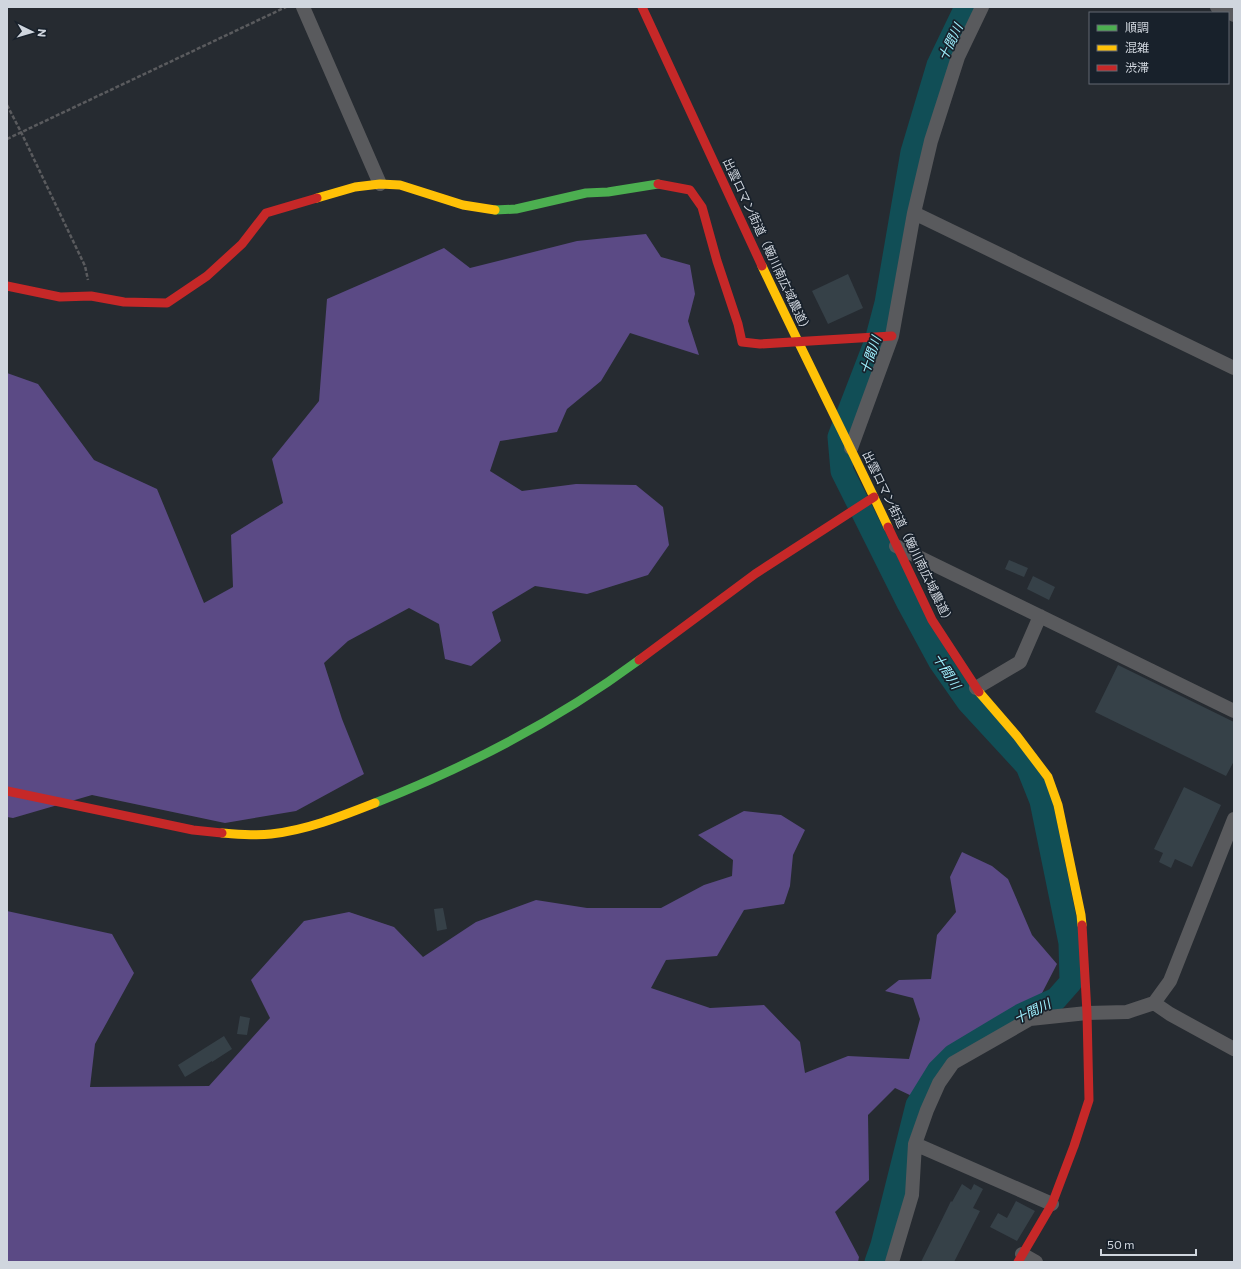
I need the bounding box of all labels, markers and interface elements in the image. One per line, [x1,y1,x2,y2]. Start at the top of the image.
north arrow [12,12,52,52]
legend [1089,12,1229,84]
water label: 十間川 [934,19,967,63]
text: 順調 [1125,20,1149,34]
text: N [36,28,49,38]
text: 混雑 [1125,40,1149,54]
text: 渋滞 [1125,60,1149,74]
street label: 出雲ロマン街道（簸川南広域農道） [721,156,815,336]
water label: 十間川 [856,332,885,376]
street label: 出雲ロマン街道（簸川南広域農道） [861,448,957,627]
water label: 十間川 [930,650,965,693]
water label: 十間川 [1011,994,1055,1027]
scale bar [1101,1231,1196,1257]
text: 50 m [1107,1237,1135,1251]

